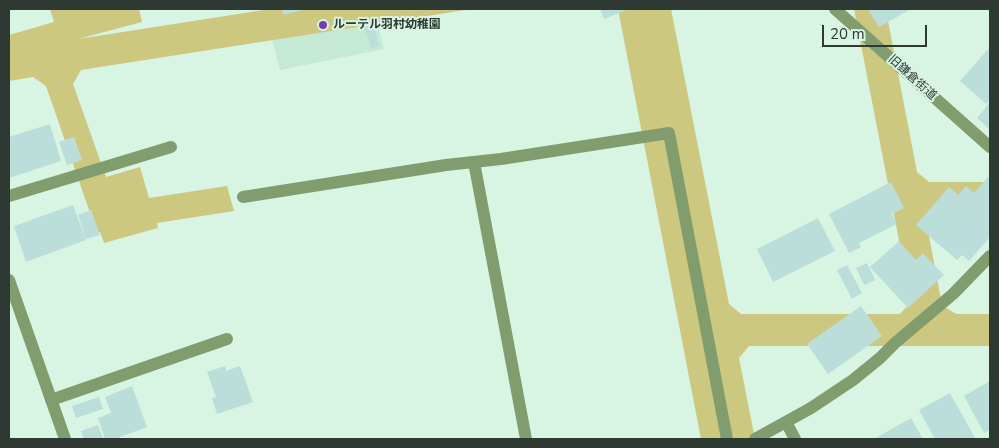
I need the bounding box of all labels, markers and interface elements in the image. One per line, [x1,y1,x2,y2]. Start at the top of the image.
scale bar [824,15,929,47]
place label: ルーテル羽村幼稚園 [333,18,441,32]
marker: ルーテル羽村幼稚園 [317,19,329,31]
text: 20 m [830,24,865,44]
street label: 旧鎌倉街道 [885,53,939,103]

